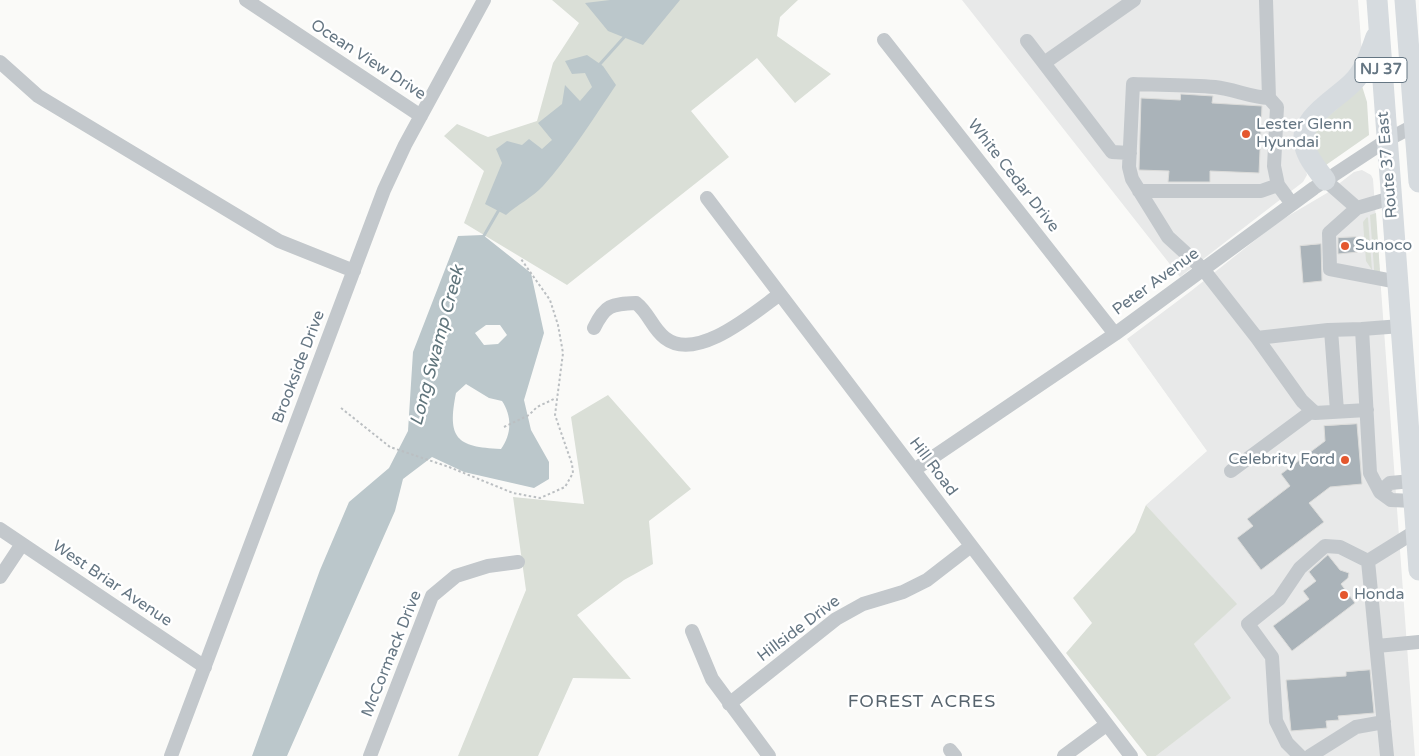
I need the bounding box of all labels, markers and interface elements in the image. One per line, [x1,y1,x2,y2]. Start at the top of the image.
street label: Ocean View Drive [307,16,429,104]
road number: NJ 37 [1355,58,1407,82]
street label: Route 37 East [1374,111,1402,219]
place label: Lester Glenn Hyundai [1256,115,1352,153]
street label: White Cedar Drive [963,116,1063,236]
marker: Lester Glenn Hyundai [1240,128,1252,140]
place label: Sunoco [1355,236,1412,256]
marker: Sunoco [1339,240,1351,252]
street label: Peter Avenue [1109,244,1203,320]
water label: Long Swamp Creek [406,264,470,428]
street label: Brookside Drive [269,308,329,426]
street label: Hill Road [905,434,961,500]
place label: Celebrity Ford [1228,450,1335,470]
marker: Celebrity Ford [1339,454,1351,466]
street label: West Briar Avenue [49,537,175,631]
place label: Honda [1354,585,1404,605]
street label: McCormack Drive [358,588,426,720]
marker: Honda [1338,589,1350,601]
street label: Hillside Drive [754,592,844,666]
district label: FOREST ACRES [846,691,998,713]

